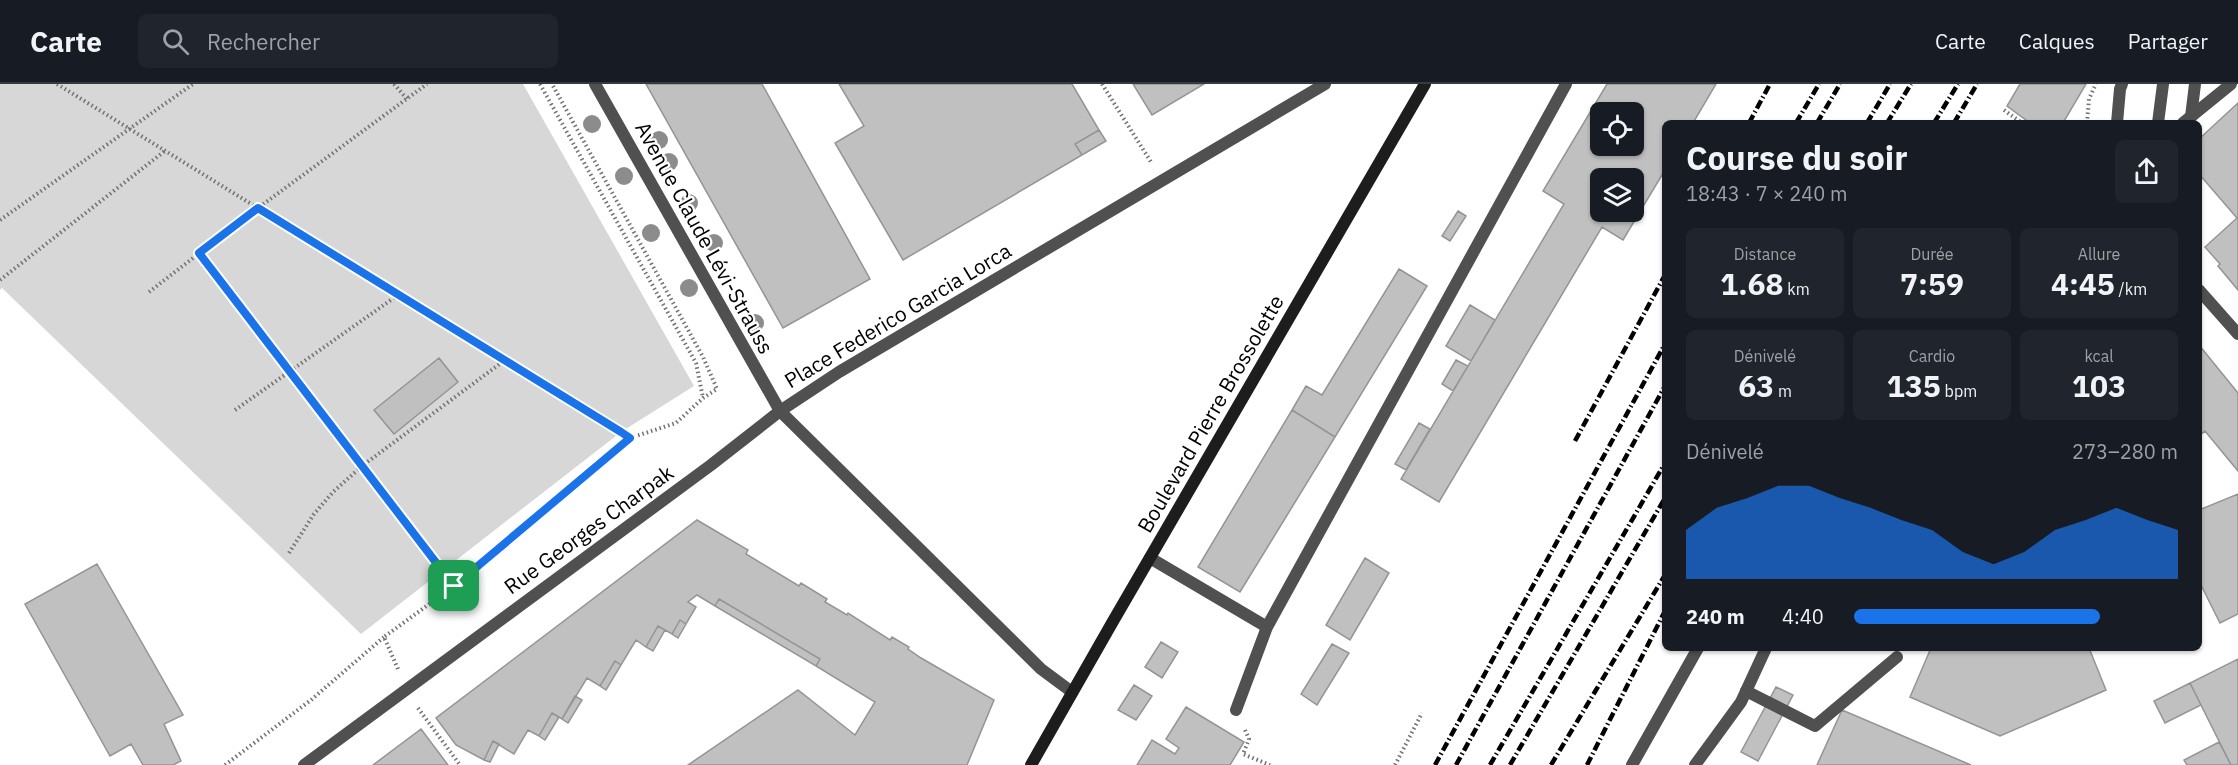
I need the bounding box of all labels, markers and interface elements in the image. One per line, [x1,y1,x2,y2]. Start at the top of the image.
search box [138,14,558,68]
text: Carte [30,23,102,60]
icon: search [159,25,192,58]
text: Rechercher [207,27,320,56]
text: Carte [1935,27,1986,55]
text: Calques [2019,27,2095,55]
text: Partager [2128,27,2208,55]
map controls [1590,102,1644,222]
button: locate [1590,102,1644,156]
street label: Avenue Claude Lévi-Strauss [629,116,781,359]
text: Course du soir [1686,136,1908,179]
button: share [2115,140,2178,203]
button: layers [1590,168,1644,222]
text: 18:43 · 7 × 240 m [1686,180,1847,207]
street label: Place Federico Garcia Lorca [779,236,1016,394]
text: Distance [1734,244,1796,264]
text: Durée [1910,244,1954,264]
text: Allure [2078,244,2120,264]
text: 1.68 [1720,264,1784,303]
text: 7:59 [1900,264,1964,303]
text: 4:45 [2051,264,2115,303]
text: km [1784,279,1810,299]
text: /km [2115,279,2147,299]
street label: Boulevard Pierre Brossolette [1130,289,1290,538]
text: Dénivelé [1734,346,1796,366]
text: Cardio [1909,346,1955,366]
text: kcal [2084,346,2114,366]
text: 63 [1738,366,1774,405]
text: 135 [1887,366,1941,405]
text: 103 [2072,366,2126,405]
text: m [1774,381,1792,401]
text: bpm [1941,381,1977,401]
text: Dénivelé [1686,438,1764,465]
text: 273–280 m [2072,438,2178,465]
street label: Rue Georges Charpak [498,458,679,600]
pin [428,560,479,611]
icon: arrive [437,569,470,602]
text: 240 m [1686,603,1745,630]
text: 4:40 [1782,603,1824,630]

